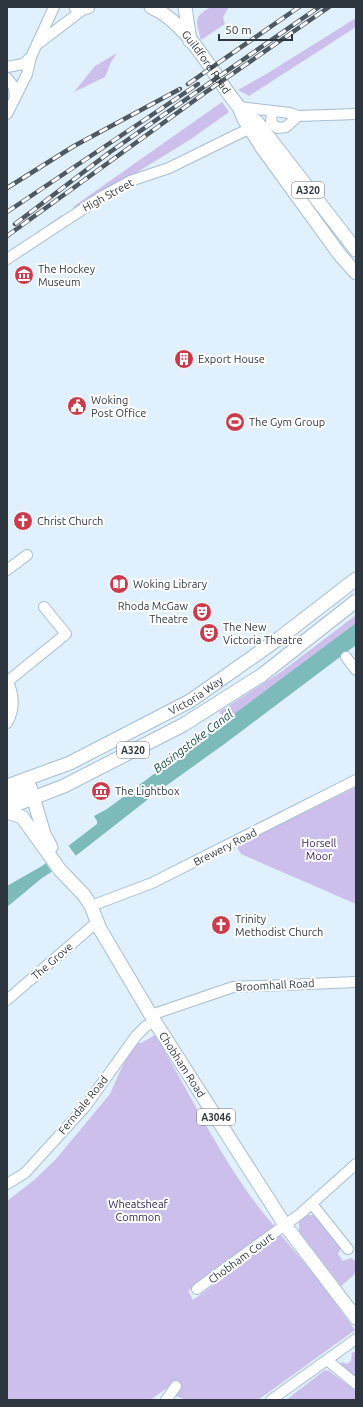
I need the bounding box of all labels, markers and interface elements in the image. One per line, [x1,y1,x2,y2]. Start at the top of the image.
scale bar [219,16,292,42]
text: 50 m [225,23,252,36]
street label: Guildford Road [179,28,233,96]
street label: High Street [81,176,136,214]
road number: A320 [292,182,324,198]
place label: The Hockey Museum [38,263,96,288]
museum icon: The Hockey Museum [13,264,35,286]
building icon: Export House [173,348,195,370]
place label: Export House [198,353,265,365]
place label: Woking Post Office [91,394,146,419]
public building icon: Woking Post Office [66,395,88,417]
sports icon: The Gym Group [224,411,246,433]
place label: The Gym Group [249,416,325,428]
church icon: Christ Church [12,510,34,532]
place label: Christ Church [37,515,103,527]
library icon: Woking Library [108,573,130,595]
place label: Woking Library [133,578,208,590]
place label: Rhoda McGaw Theatre [118,600,188,625]
theatre icon: Rhoda McGaw Theatre [191,601,213,623]
place label: The New Victoria Theatre [223,621,303,646]
theatre icon: The New Victoria Theatre [198,622,220,644]
street label: Victoria Way [167,673,226,717]
water label: Basingstoke Canal [151,706,236,775]
road number: A320 [117,742,149,758]
museum icon: The Lightbox [90,780,112,802]
place label: The Lightbox [115,785,180,797]
street label: Brewery Road [191,826,259,868]
park label: Horsell Moor [302,837,337,862]
place label: Trinity Methodist Church [235,913,323,938]
church icon: Trinity Methodist Church [210,914,232,936]
street label: The Grove [29,940,75,982]
street label: Broomhall Road [235,977,315,993]
street label: Chobham Road [157,1030,208,1099]
street label: Ferndale Road [56,1074,110,1136]
road number: A3046 [197,1109,235,1125]
park label: Wheatsheaf Common [108,1198,169,1223]
street label: Chobham Court [206,1230,277,1286]

